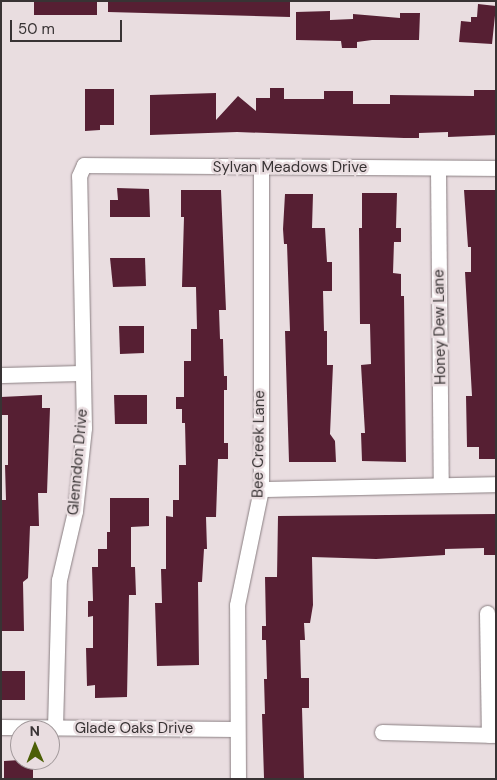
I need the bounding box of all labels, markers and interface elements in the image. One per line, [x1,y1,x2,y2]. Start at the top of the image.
scale bar [12,10,125,42]
text: 50 m [18,19,55,39]
street label: Sylvan Meadows Drive [213,159,367,177]
street label: Honey Dew Lane [430,269,450,385]
street label: Bee Creek Lane [249,390,269,498]
street label: Glenndon Drive [64,408,92,516]
north arrow [10,720,60,770]
street label: Glade Oaks Drive [75,720,193,738]
text: N [29,722,40,740]

